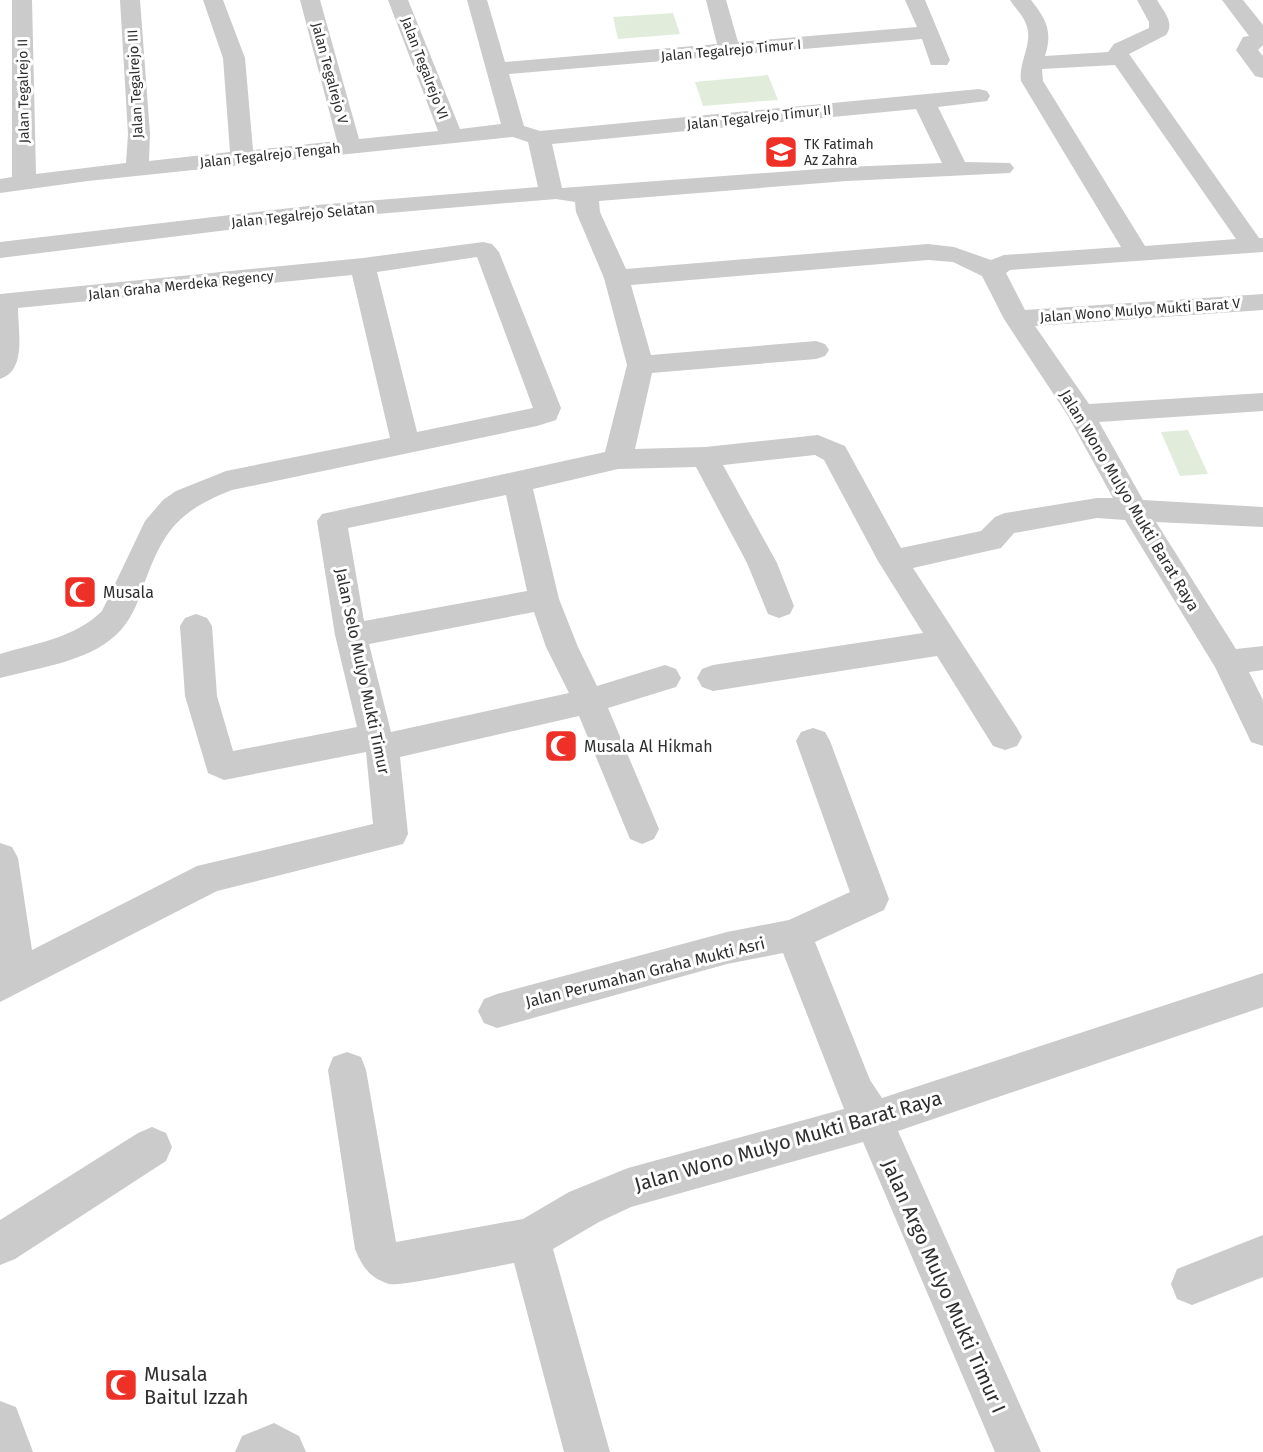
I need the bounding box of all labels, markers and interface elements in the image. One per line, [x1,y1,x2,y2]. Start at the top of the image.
street label: Jalan Tegalrejo VI [397,15,452,122]
street label: Jalan Tegalrejo V [308,21,351,126]
street label: Jalan Tegalrejo III [124,29,147,139]
street label: Jalan Tegalrejo Timur I [660,36,802,65]
street label: Jalan Tegalrejo II [14,39,33,143]
street label: Jalan Tegalrejo Timur II [686,101,832,134]
school or university icon: TK Fatimah Az Zahra [763,134,799,170]
place label: TK Fatimah Az Zahra [804,136,874,169]
street label: Jalan Tegalrejo Tengah [199,140,341,171]
street label: Jalan Tegalrejo Selatan [231,200,376,231]
street label: Jalan Graha Merdeka Regency [87,267,275,304]
street label: Jalan Wono Mulyo Mukti Barat V [1039,295,1241,326]
street label: Jalan Wono Mulyo Mukti Barat Raya [1056,386,1203,614]
street label: Jalan Selo Mulyo Mukti Timur [331,566,394,777]
mosque icon: Musala [62,574,98,610]
place label: Musala [103,583,154,602]
mosque icon: Musala Al Hikmah [543,728,579,764]
place label: Musala Al Hikmah [584,737,713,756]
street label: Jalan Perumahan Graha Mukti Asri [523,934,767,1011]
street label: Jalan Wono Mulyo Mukti Barat Raya [632,1086,944,1196]
street label: Jalan Argo Mulyo Mukti Timur I [877,1155,1011,1417]
place label: Musala Baitul Izzah [144,1362,248,1409]
mosque icon: Musala Baitul Izzah [103,1367,139,1403]

